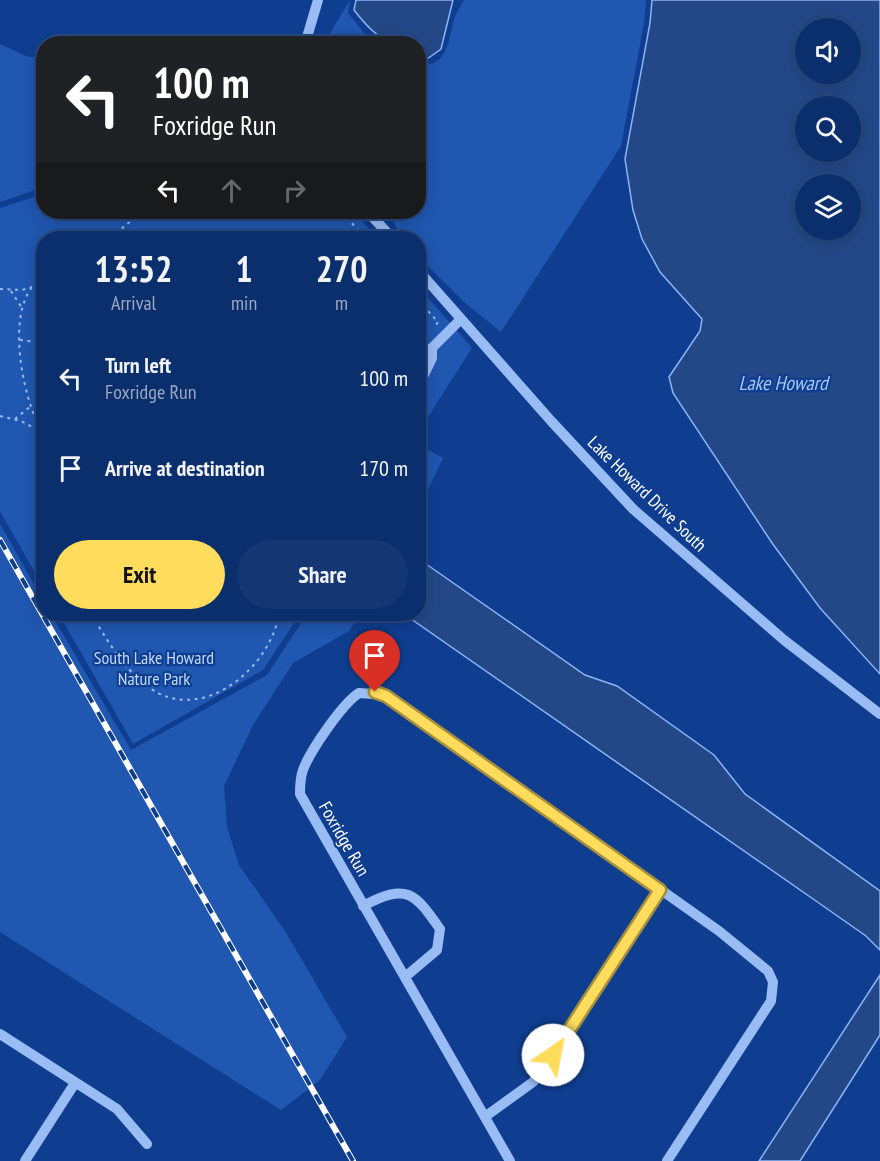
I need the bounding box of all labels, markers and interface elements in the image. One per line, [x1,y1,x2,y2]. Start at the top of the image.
map controls [795,18,861,240]
button: sound [795,18,861,84]
text: 100 m [153,55,250,110]
icon: left [54,60,132,138]
button: search [795,96,861,162]
text: Foxridge Run [153,108,276,142]
icon: left [152,174,185,207]
icon: ahead [215,174,248,207]
icon: right [278,174,311,207]
button: layers [795,174,861,240]
text: 13:52 [95,245,172,292]
text: 1 [235,245,253,292]
text: 270 [316,245,367,292]
text: Arrival [111,290,156,316]
text: min [231,290,257,316]
text: m [335,290,348,316]
text: Turn left [105,351,171,379]
icon: left [54,362,87,395]
text: 100 m [359,364,408,392]
water label: Lake Howard [738,370,830,396]
text: Foxridge Run [105,379,196,405]
street label: Lake Howard Drive South [583,431,712,556]
icon: arrive [54,452,87,485]
text: Arrive at destination [105,454,265,482]
text: 170 m [359,454,408,482]
button: Exit [54,540,225,609]
button: Share [237,540,408,609]
pin [349,630,400,692]
icon: arrive [358,639,391,672]
park label: South Lake Howard Nature Park [94,646,214,690]
street label: Foxridge Run [314,797,375,880]
position arrow [521,1023,585,1087]

